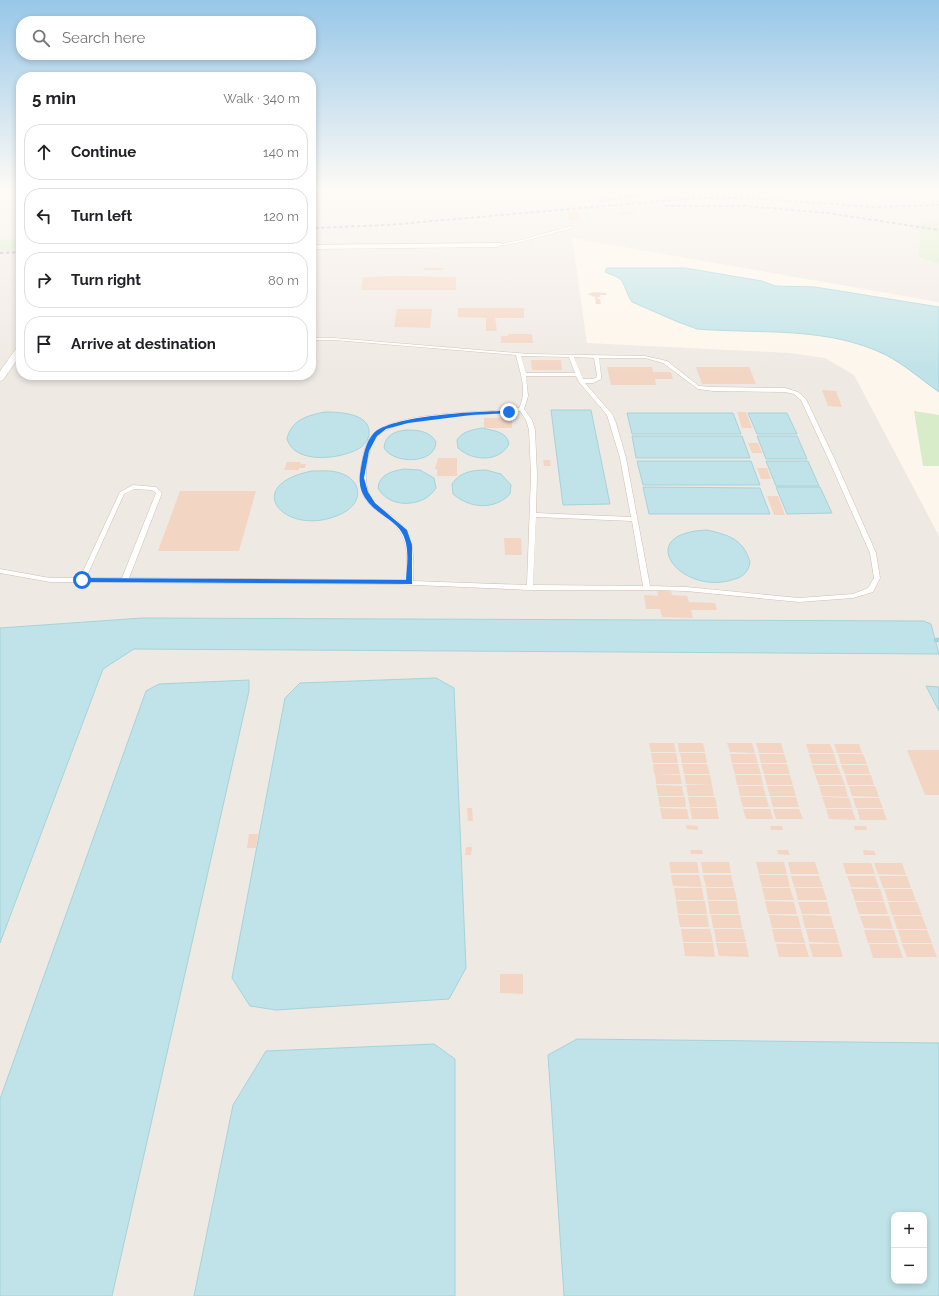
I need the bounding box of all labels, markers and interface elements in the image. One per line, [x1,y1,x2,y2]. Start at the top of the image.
search box [16,16,316,60]
icon: search [30,27,52,49]
text: Search here [62,29,145,47]
text: 5 min [32,88,76,108]
text: Walk · 340 m [223,91,300,106]
icon: ahead [33,141,55,163]
text: Continue [71,143,136,161]
text: 140 m [263,145,299,160]
icon: left [33,205,55,227]
text: Turn left [71,207,132,225]
text: 120 m [263,209,299,224]
icon: right [33,269,55,291]
text: Turn right [71,271,141,289]
text: 80 m [268,273,299,288]
icon: arrive [33,333,55,355]
text: Arrive at destination [71,335,216,353]
route end [500,403,518,421]
route start [73,571,91,589]
map controls [891,1212,927,1284]
button: + [891,1212,927,1248]
button: − [891,1248,927,1284]

